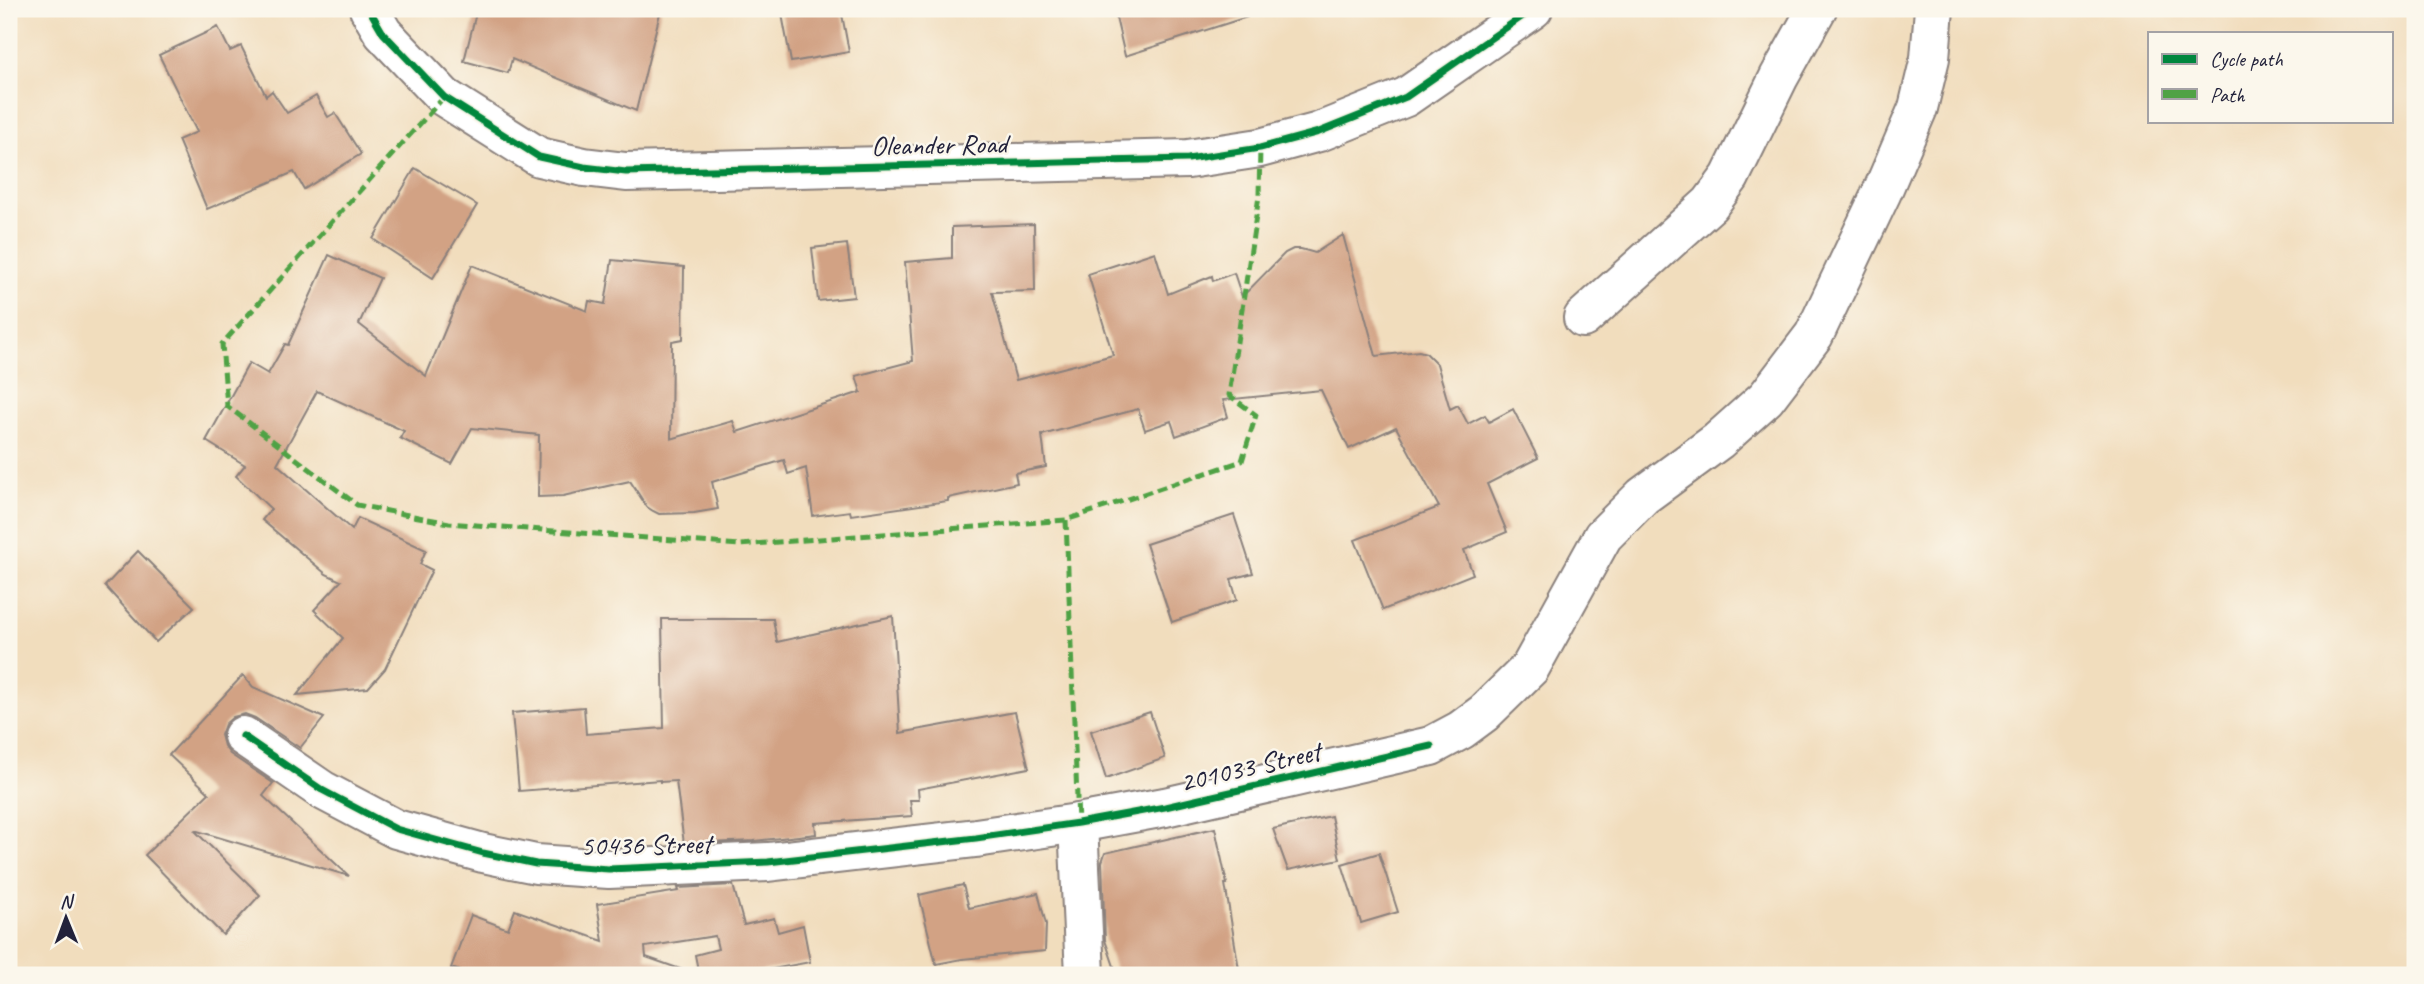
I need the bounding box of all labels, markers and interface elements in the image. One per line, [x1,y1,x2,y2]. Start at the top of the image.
legend [2148,32,2392,122]
text: Cycle path [2210,46,2283,72]
text: Path [2210,82,2246,108]
street label: Oleander Road [871,126,1011,163]
street label: 201033 Street [1176,732,1328,800]
street label: 50436 Street [580,826,715,863]
north arrow [32,883,102,953]
text: N [60,890,75,914]

